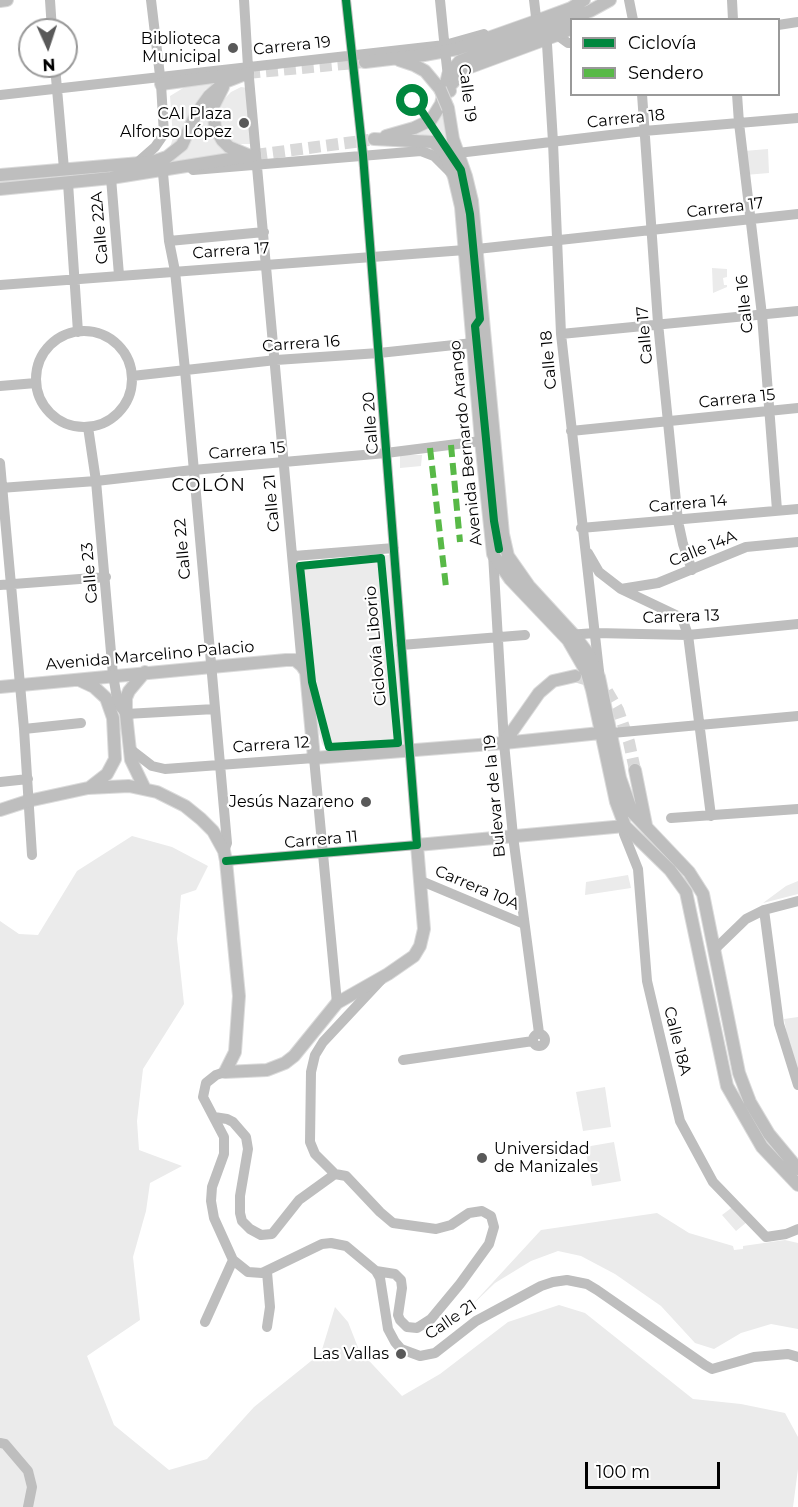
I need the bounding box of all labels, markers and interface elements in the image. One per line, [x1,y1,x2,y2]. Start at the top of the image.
north arrow [18,18,78,78]
legend [570,18,780,96]
place label: Biblioteca Municipal [141,29,221,67]
street label: Carrera 19 [252,32,332,60]
text: Ciclovía [628,32,697,54]
marker: Biblioteca Municipal [226,41,240,55]
text: N [42,55,56,74]
text: Sendero [628,62,703,84]
street label: Calle 19 [454,63,480,123]
place label: CAI Plaza Alfonso López [120,104,232,142]
street label: Carrera 18 [586,105,666,133]
marker: CAI Plaza Alfonso López [237,116,251,130]
street label: Calle 22A [87,191,113,265]
street label: Carrera 17 [685,194,765,222]
street label: Carrera 17 [192,239,270,263]
street label: Calle 16 [732,274,758,334]
street label: Calle 17 [633,305,657,365]
street label: Calle 18 [537,330,561,390]
street label: Carrera 16 [262,332,340,356]
street label: Avenida Bernardo Arango [446,339,486,547]
street label: Carrera 15 [698,385,776,413]
street label: Calle 20 [359,391,383,455]
street label: Carrera 15 [208,438,286,464]
street label: Calle 21 [260,473,284,533]
district label: COLÓN [172,475,246,497]
street label: Carrera 14 [648,491,728,517]
street label: Calle 22 [171,518,195,580]
street label: Calle 14A [667,527,739,571]
street label: Calle 23 [78,542,102,604]
street label: Ciclovía Liborio [361,585,391,707]
street label: Carrera 13 [642,606,720,628]
street label: Avenida Marcelino Palacio [45,637,255,675]
street label: Carrera 12 [232,733,310,757]
street label: Bulevar de la 19 [480,734,510,858]
place label: Jesús Nazareno [229,792,354,812]
marker: Jesús Nazareno [359,795,373,809]
street label: Carrera 11 [283,827,359,853]
street label: Carrera 10A [432,862,522,914]
street label: Calle 18A [659,1004,695,1078]
place label: Universidad de Manizales [494,1139,598,1177]
marker: Universidad de Manizales [475,1151,489,1165]
street label: Calle 21 [422,1296,480,1344]
place label: Las Vallas [313,1344,389,1364]
marker: Las Vallas [394,1347,408,1361]
scale bar [588,1450,723,1488]
text: 100 m [596,1461,650,1483]

